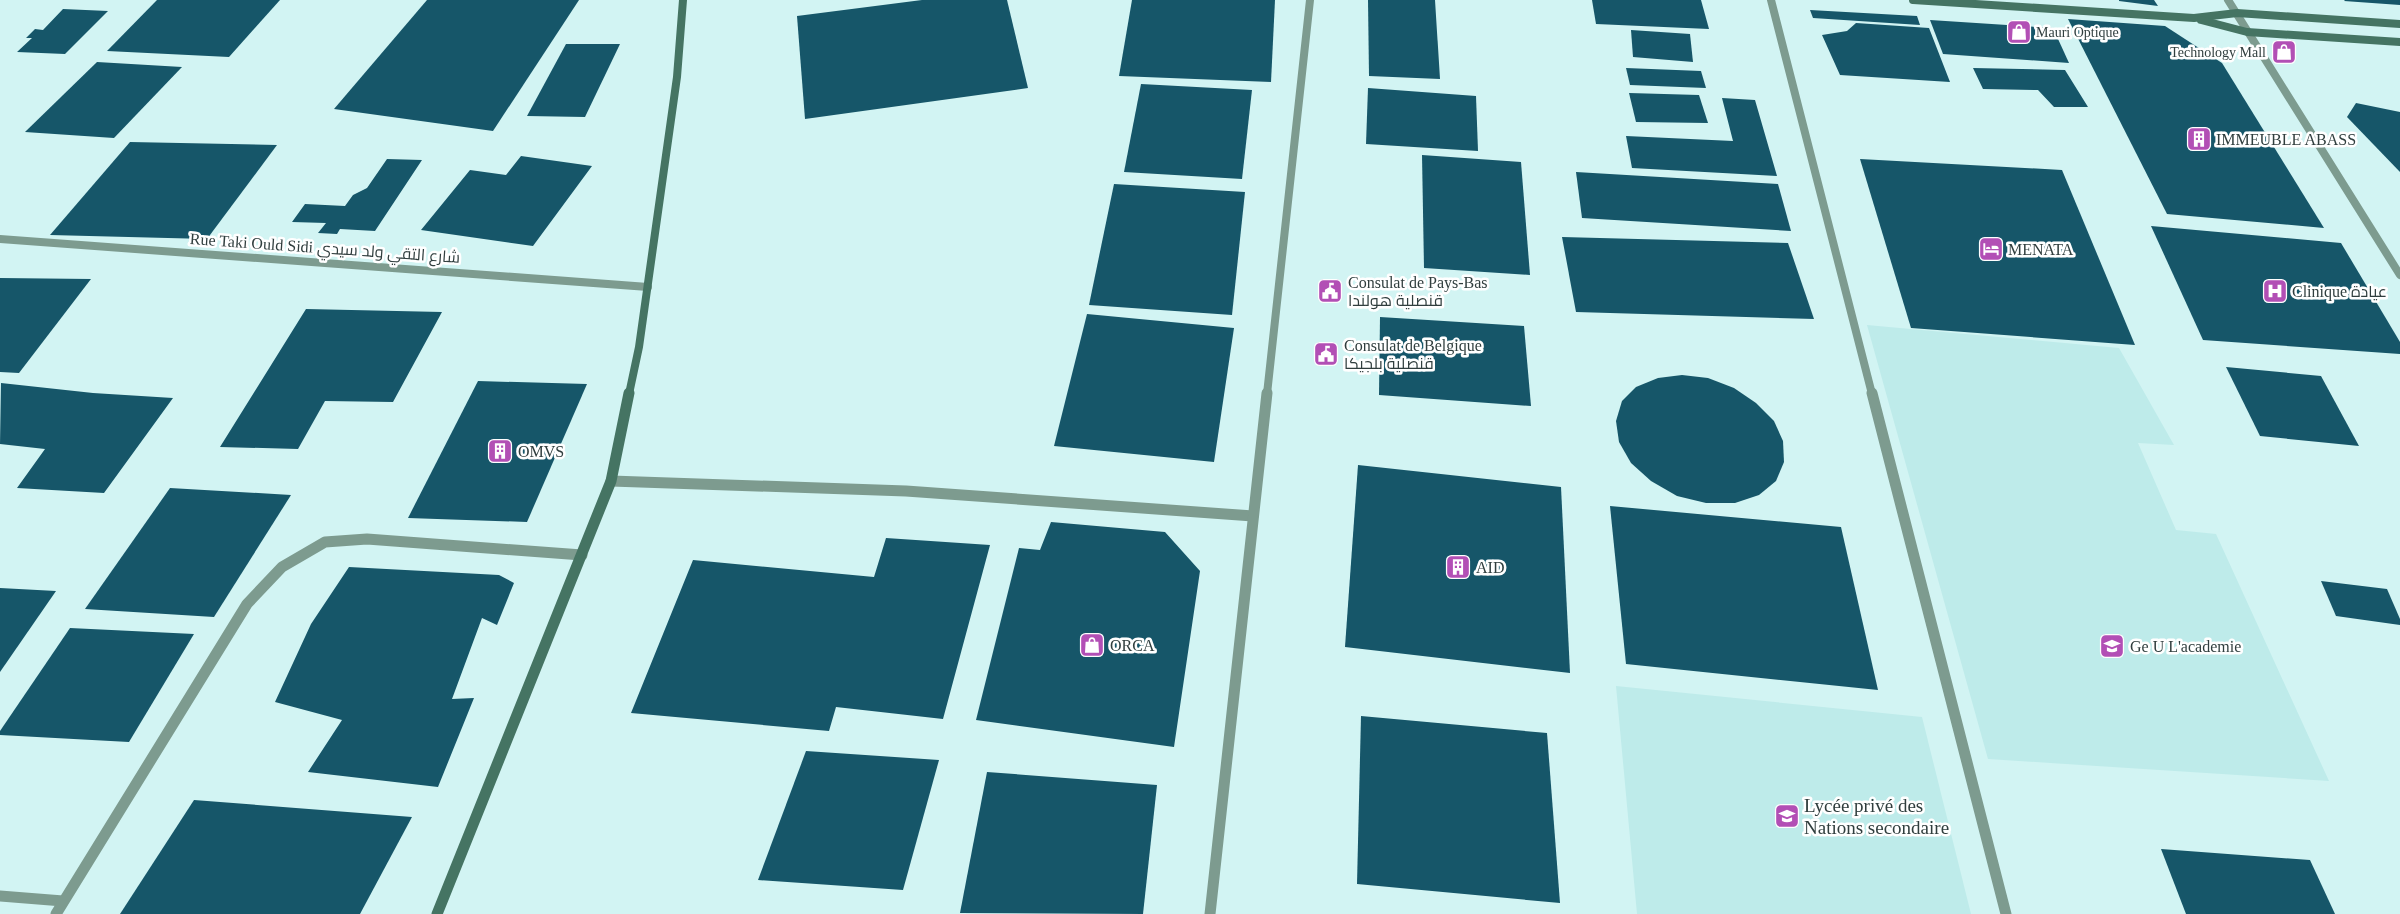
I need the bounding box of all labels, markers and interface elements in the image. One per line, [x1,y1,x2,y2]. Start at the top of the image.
shop icon: Mauri Optique [2006,19,2032,45]
place label: Mauri Optique [2036,25,2119,40]
shop icon: Technology Mall [2271,39,2297,65]
place label: Technology Mall [2170,45,2266,60]
building icon: IMMEUBLE ABASS [2186,126,2212,152]
place label: IMMEUBLE ABASS [2216,131,2356,148]
street label: Rue Taki Ould Sidi شارع التقي ولد سيدي [189,230,461,271]
hotel icon: MENATA [1978,236,2004,262]
place label: MENATA [2008,241,2074,258]
place label: Consulat de Pays-Bas قنصلية هولندا [1348,274,1488,310]
public building icon: Consulat de Pays-Bas قنصلية هولندا [1317,278,1343,304]
hospital icon: Clinique عيادة [2262,278,2288,304]
place label: Clinique عيادة [2292,283,2387,301]
place label: Consulat de Belgique قنصلية بلجيكا [1344,337,1482,373]
public building icon: Consulat de Belgique قنصلية بلجيكا [1313,341,1339,367]
building icon: OMVS [487,438,513,464]
place label: OMVS [518,443,564,460]
building icon: AID [1445,554,1471,580]
place label: AID [1476,559,1504,576]
shop icon: ORCA [1079,632,1105,658]
school or university icon: Ge U L'academie [2099,633,2125,659]
place label: ORCA [1110,637,1155,654]
place label: Ge U L'academie [2130,638,2241,655]
place label: Lycée privé des Nations secondaire [1804,795,1949,838]
school or university icon: Lycée privé des Nations secondaire [1774,803,1800,829]

